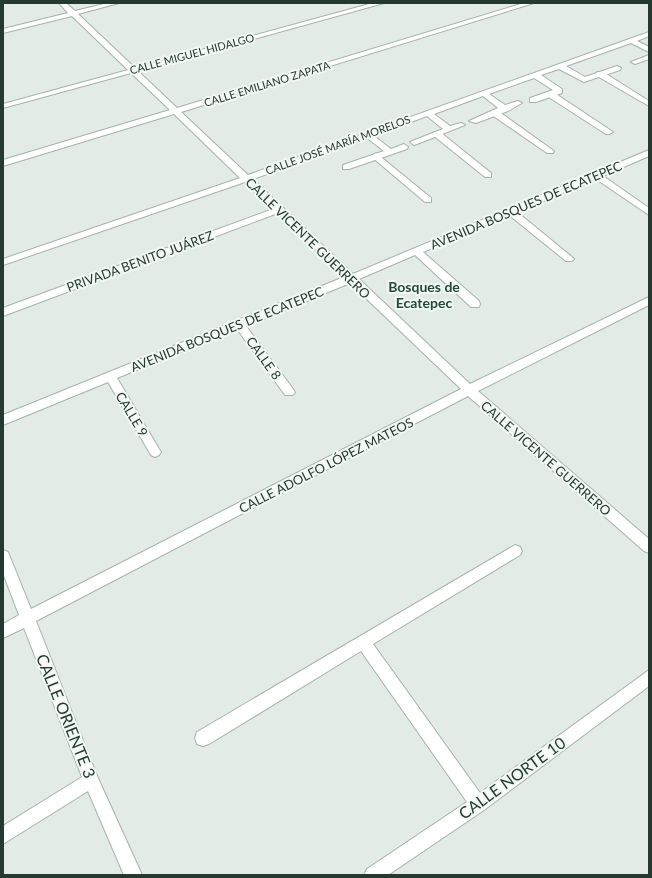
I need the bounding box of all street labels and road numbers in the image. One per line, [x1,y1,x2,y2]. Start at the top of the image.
street label: CALLE MIGUEL HIDALGO [128,31,256,76]
street label: CALLE EMILIANO ZAPATA [202,58,332,109]
street label: CALLE JOSÉ MARÍA MORELOS [264,112,412,177]
street label: AVENIDA BOSQUES DE ECATEPEC [428,157,624,253]
street label: CALLE VICENTE GUERRERO [242,174,374,302]
street label: PRIVADA BENITO JUÁREZ [64,227,216,295]
street label: AVENIDA BOSQUES DE ECATEPEC [128,283,326,375]
street label: CALLE 8 [243,333,285,383]
street label: CALLE 9 [112,389,152,439]
street label: CALLE VICENTE GUERRERO [478,397,614,519]
street label: CALLE ADOLFO LÓPEZ MATEOS [236,414,416,516]
street label: CALLE ORIENTE 3 [33,651,100,781]
street label: CALLE NORTE 10 [455,732,569,823]

